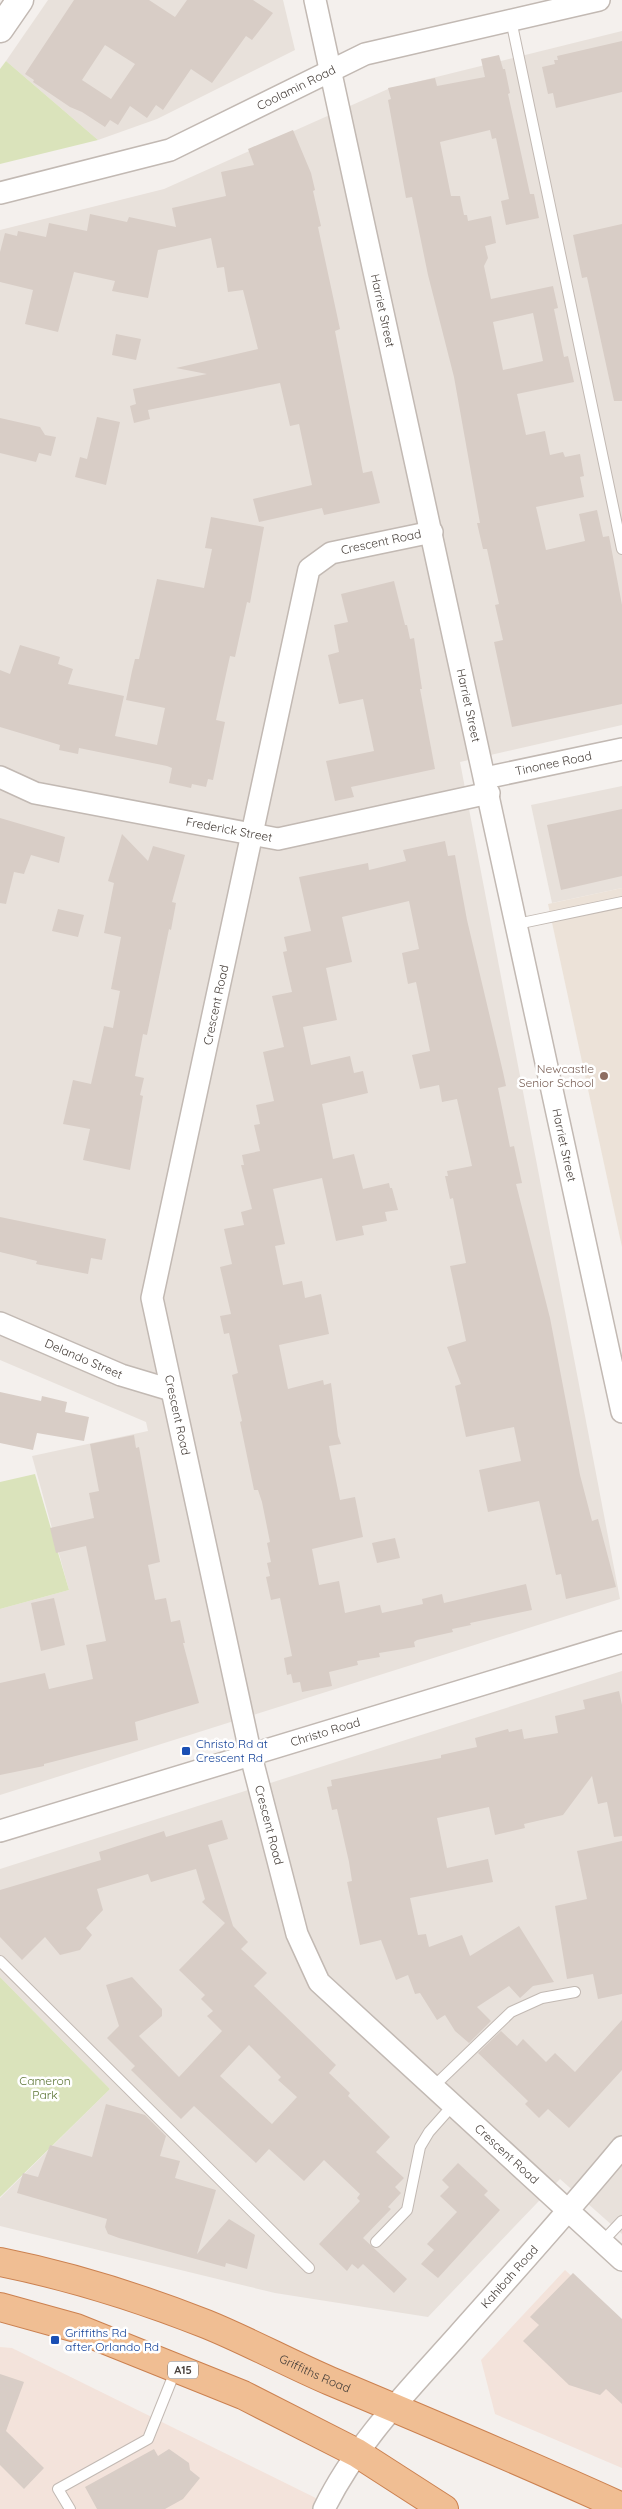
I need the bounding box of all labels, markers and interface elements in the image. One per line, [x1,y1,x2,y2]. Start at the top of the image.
street label: Coolamin Road [254,62,338,113]
street label: Harriet Street [368,273,398,349]
street label: Crescent Road [339,526,422,557]
street label: Harriet Street [454,667,484,744]
street label: Tinonee Road [514,748,593,778]
street label: Frederick Street [185,814,274,845]
street label: Crescent Road [200,963,231,1046]
place label: Newcastle Senior School [519,1061,594,1090]
marker: Newcastle Senior School [598,1070,610,1082]
street label: Harriet Street [549,1107,580,1183]
street label: Delando Street [43,1335,125,1382]
street label: Crescent Road [162,1374,194,1457]
street label: Christo Road [289,1714,362,1749]
place label: Christo Rd at Crescent Rd [196,1736,268,1765]
marker: Christo Rd at Crescent Rd [180,1745,192,1757]
street label: Crescent Road [252,1784,287,1866]
park label: Cameron Park [19,2073,71,2102]
street label: Crescent Road [472,2121,542,2187]
street label: Kahibah Road [477,2242,541,2311]
place label: Griffiths Rd after Orlando Rd [65,2325,159,2354]
marker: Griffiths Rd after Orlando Rd [49,2334,61,2346]
street label: Griffiths Road [277,2351,353,2396]
road number: A15 [168,2362,198,2378]

